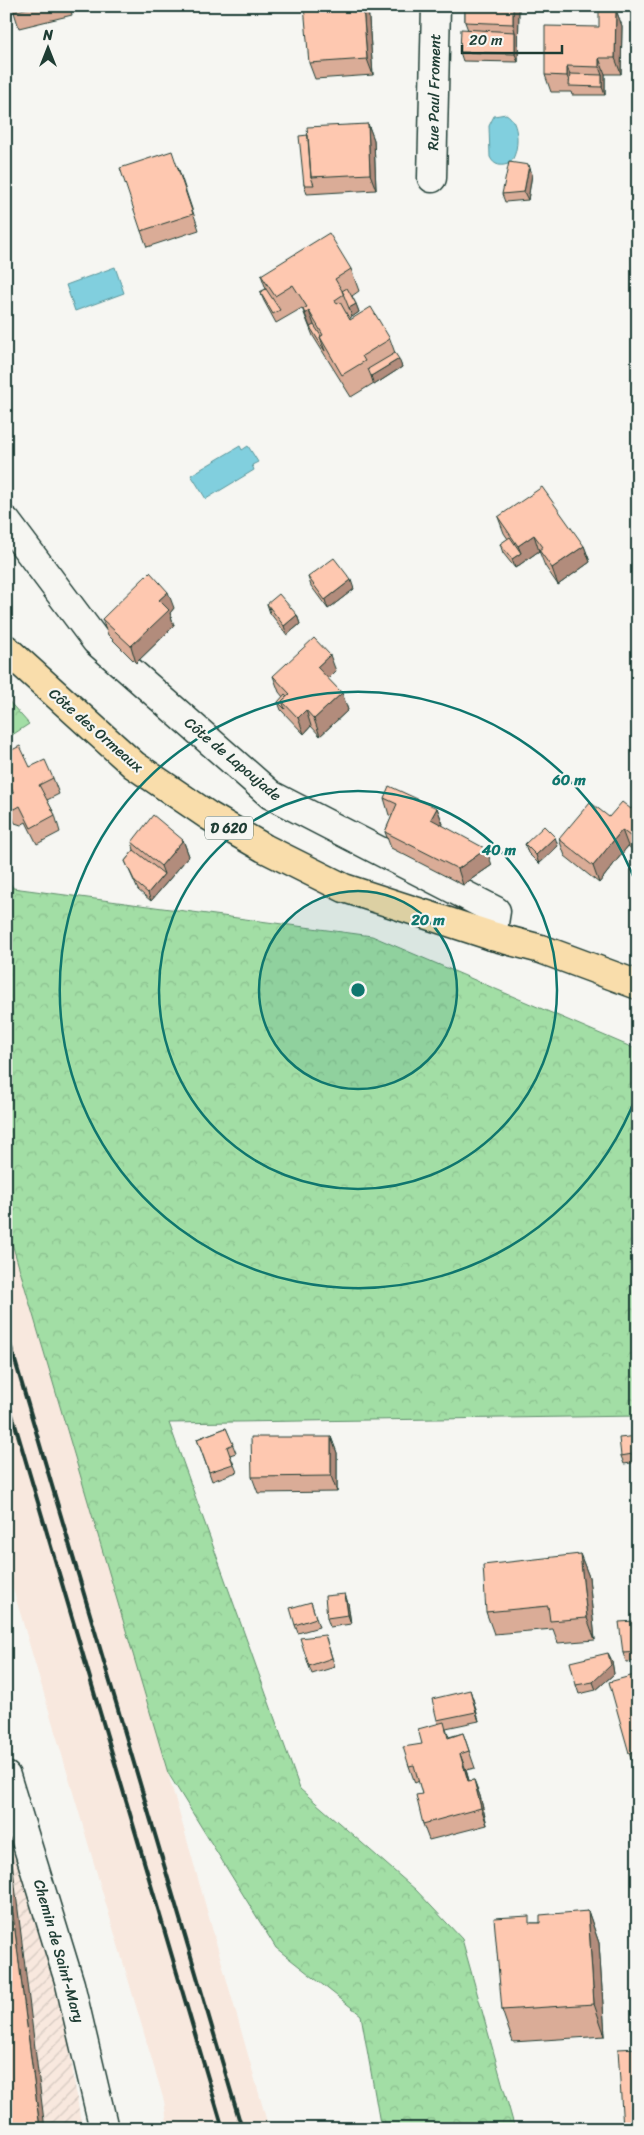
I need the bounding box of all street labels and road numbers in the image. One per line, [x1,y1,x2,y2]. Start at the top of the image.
street label: Rue Paul Froment [420,33,448,151]
street label: Côte des Ormeaux [43,681,150,779]
street label: Côte de Lapoujade [178,710,288,808]
road number: D 620 [205,816,253,840]
street label: Chemin de Saint-Mary [26,1876,92,2026]

